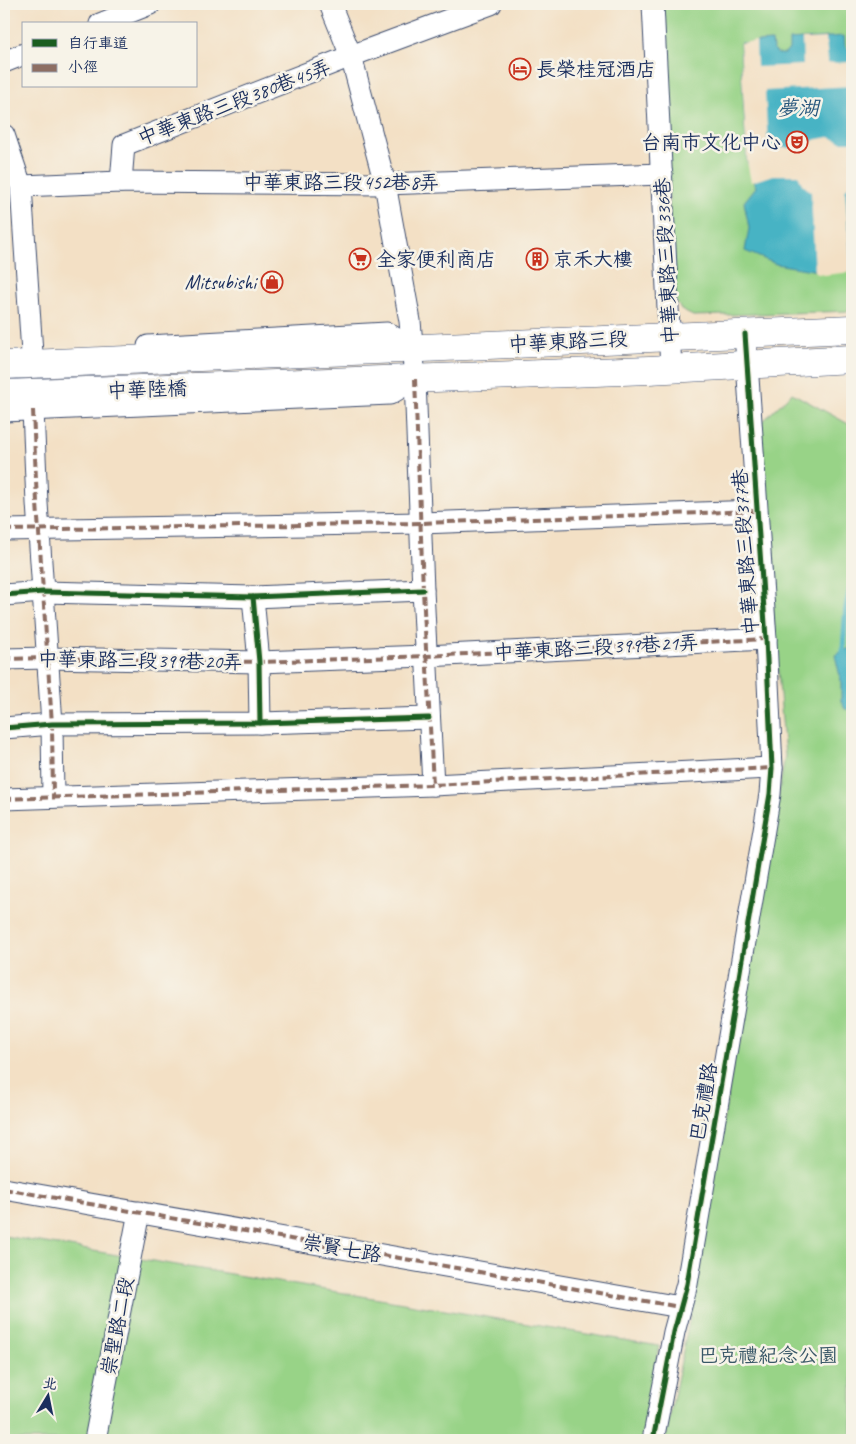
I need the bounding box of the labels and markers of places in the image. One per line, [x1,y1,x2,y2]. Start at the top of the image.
hotel icon: 長榮桂冠酒店 [508,57,532,81]
place label: 長榮桂冠酒店 [536,57,656,82]
place label: 台南市文化中心 [641,130,781,155]
theatre icon: 台南市文化中心 [785,130,809,154]
supermarket icon: 全家便利商店 [348,247,372,271]
place label: 全家便利商店 [376,247,496,272]
building icon: 京禾大樓 [525,247,549,271]
place label: 京禾大樓 [553,247,633,272]
place label: Mitsubishi [185,270,258,295]
shop icon: Mitsubishi [260,270,284,294]

